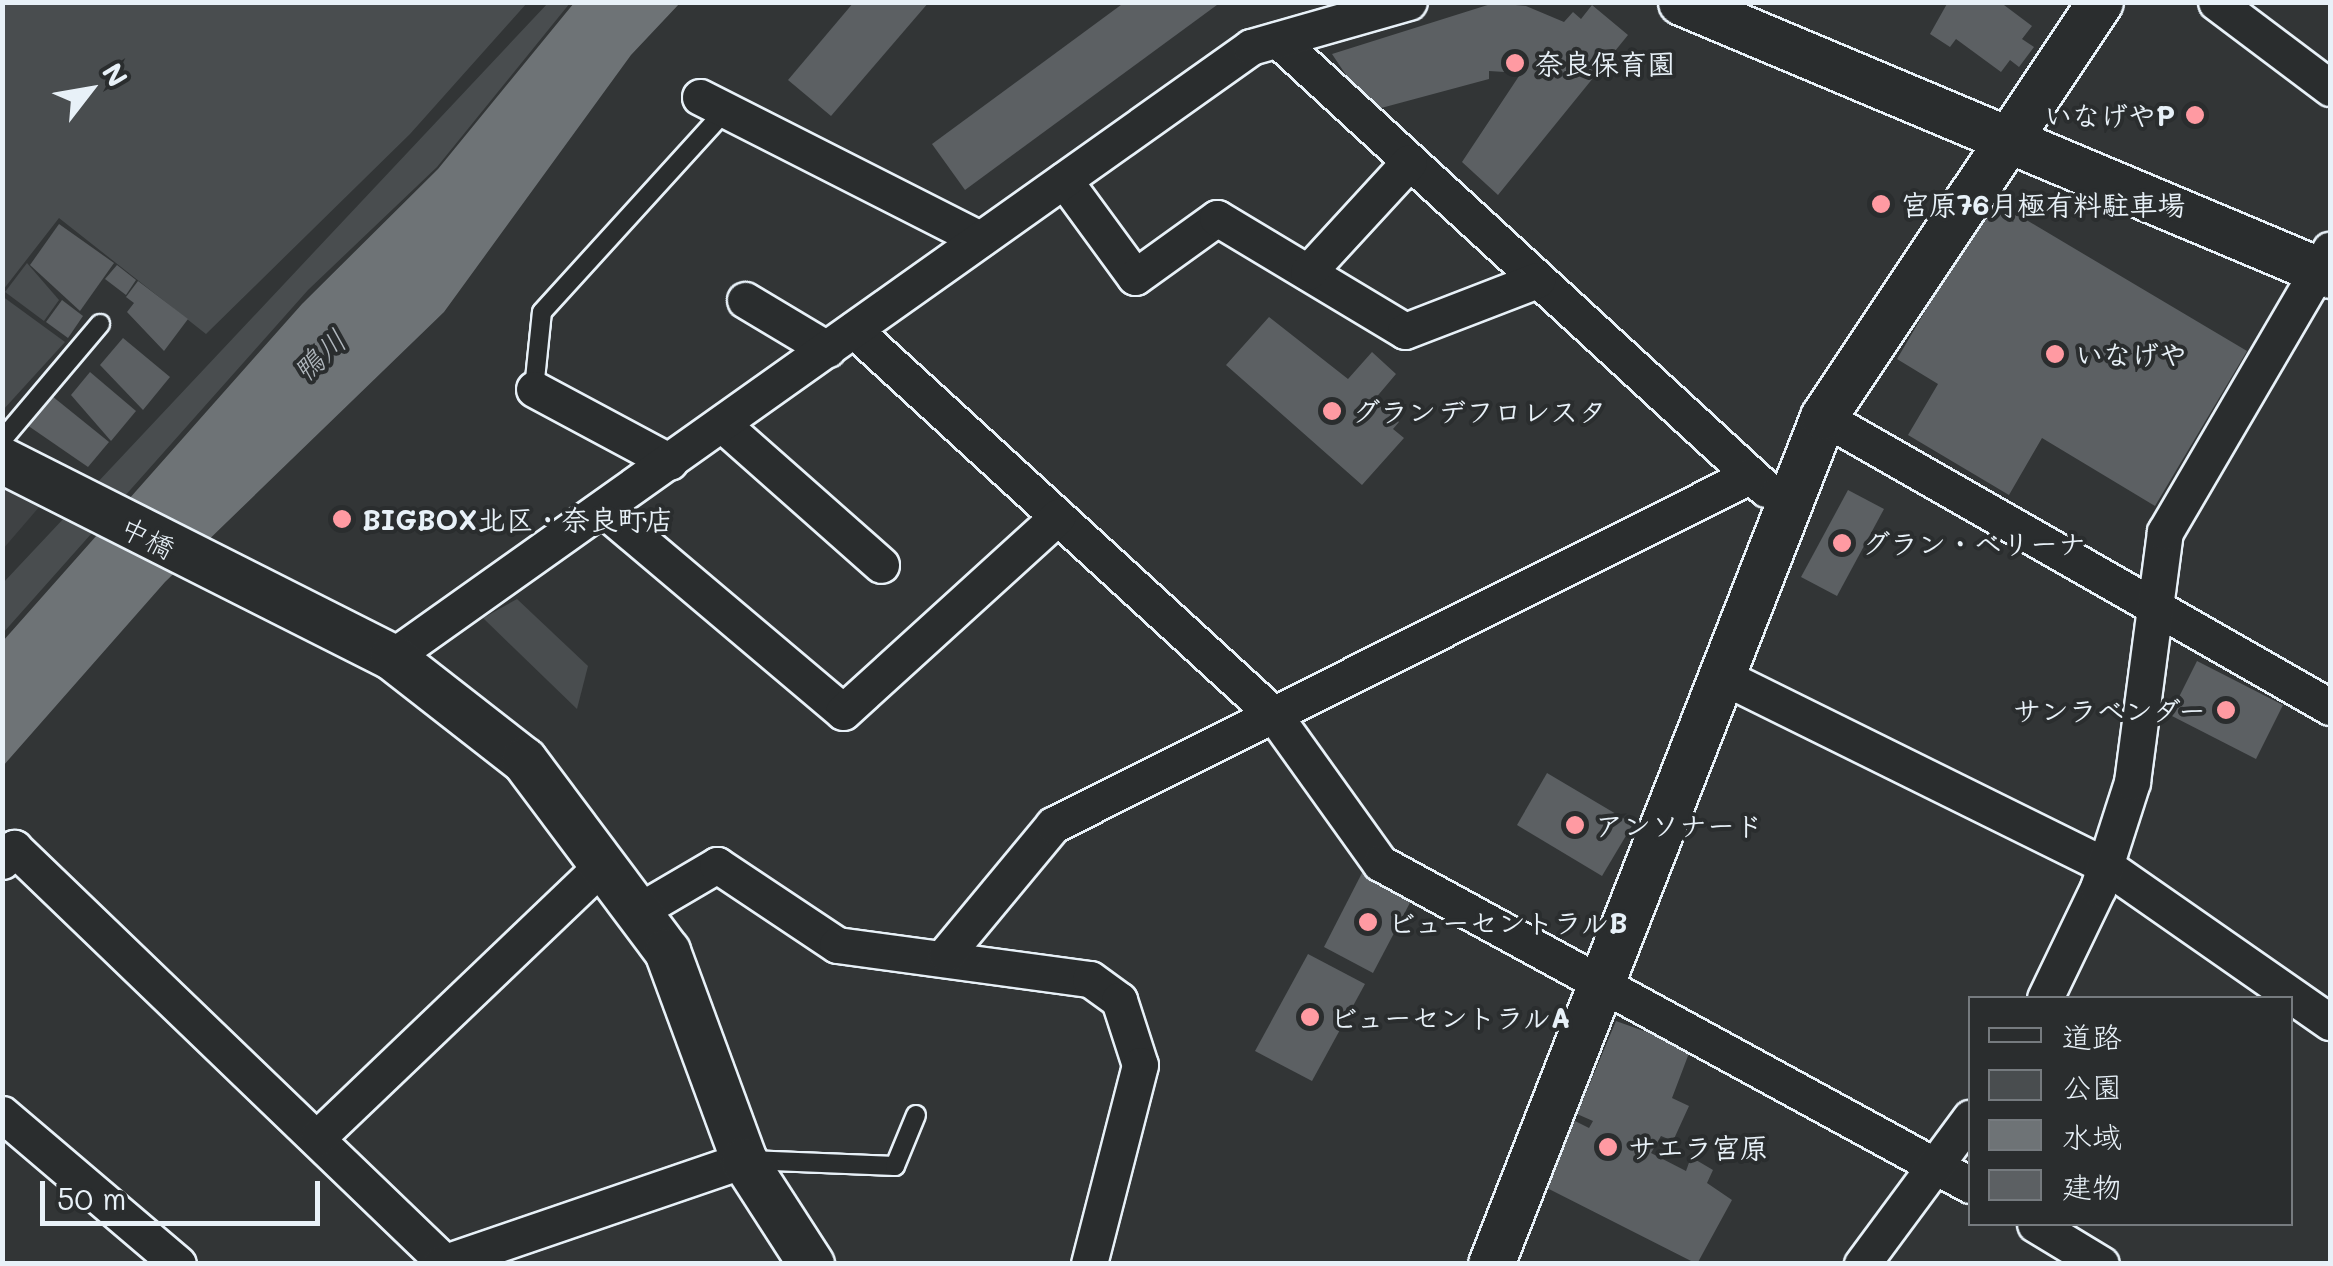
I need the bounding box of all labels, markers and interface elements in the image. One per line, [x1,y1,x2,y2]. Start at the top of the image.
north arrow [40,40,140,140]
place label: 奈良保育園 [1535,46,1675,80]
marker: 奈良保育園 [1504,52,1526,74]
text: N [95,56,137,93]
place label: いなげやP [2044,98,2175,132]
marker: いなげやP [2184,104,2206,126]
place label: 宮原76月極有料駐車場 [1901,187,2186,221]
marker: 宮原76月極有料駐車場 [1870,193,1892,215]
water label: 鴨川 [285,321,353,389]
place label: いなげや [2075,337,2187,371]
marker: いなげや [2044,343,2066,365]
place label: グランデフロレスタ [1352,394,1604,428]
marker: グランデフロレスタ [1321,400,1343,422]
place label: BIGBOX北区・奈良町店 [362,502,673,536]
marker: BIGBOX北区・奈良町店 [331,508,353,530]
street label: 中橋 [115,509,181,565]
place label: グラン・ベリーナ [1862,526,2086,560]
marker: グラン・ベリーナ [1831,532,1853,554]
place label: サンラベンダー [2013,693,2206,727]
marker: サンラベンダー [2215,699,2237,721]
place label: アンソナード [1595,808,1763,842]
marker: アンソナード [1564,814,1586,836]
place label: ビューセントラルB [1388,905,1630,939]
marker: ビューセントラルB [1357,911,1379,933]
legend [1968,996,2293,1226]
place label: ビューセントラルA [1330,1000,1573,1034]
marker: ビューセントラルA [1299,1006,1321,1028]
text: 道路 [2062,1016,2122,1056]
text: 公園 [2062,1066,2122,1106]
text: 水域 [2062,1116,2122,1156]
place label: サエラ宮原 [1628,1130,1768,1164]
marker: サエラ宮原 [1597,1136,1619,1158]
scale bar [45,1161,325,1223]
text: 建物 [2062,1166,2122,1206]
text: 50 m [57,1178,127,1218]

